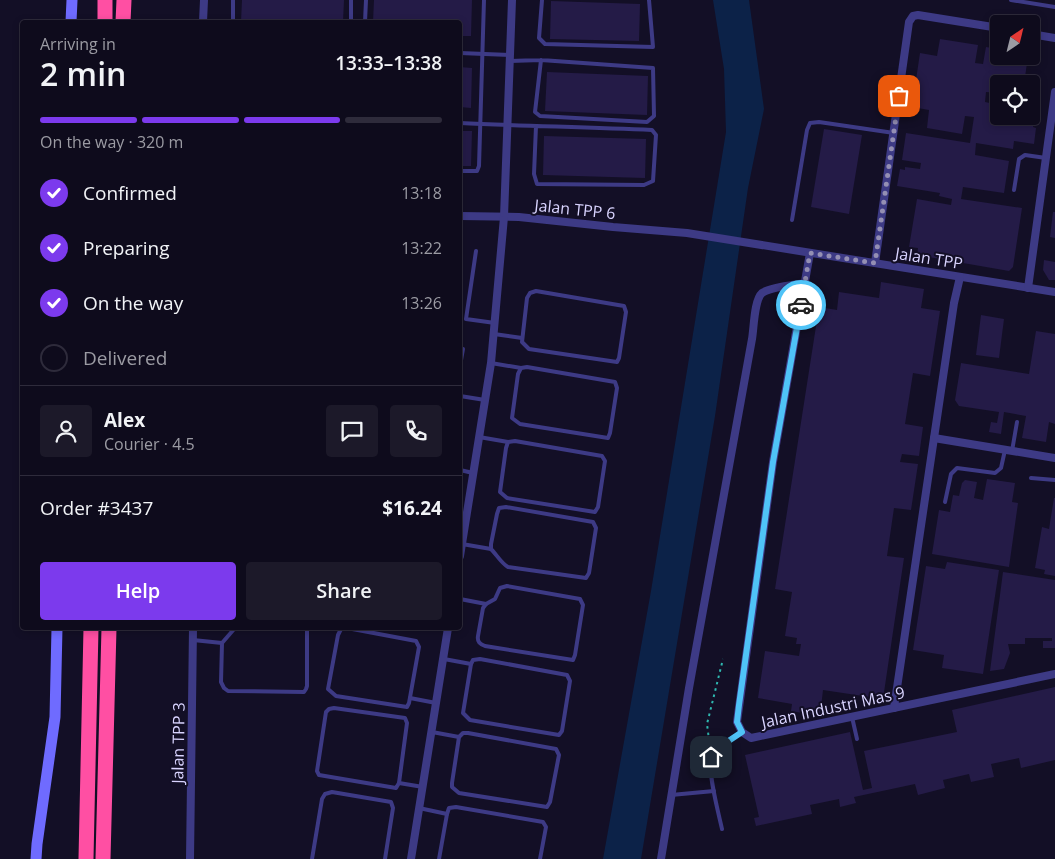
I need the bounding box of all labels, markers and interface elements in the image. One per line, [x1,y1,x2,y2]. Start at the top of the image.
north arrow [990,15,1040,65]
map controls [990,15,1040,125]
text: Arriving in [40,33,116,55]
text: 13:33–13:38 [335,50,442,76]
text: 2 min [40,52,126,95]
pin [878,75,920,117]
button: locate [990,75,1040,125]
icon: bag [885,82,913,110]
text: On the way · 320 m [40,131,183,153]
icon: check [40,179,68,207]
text: Confirmed [83,180,177,206]
text: 13:18 [401,182,442,204]
street label: Jalan TPP 6 [531,194,617,224]
icon: check [40,234,68,262]
text: Preparing [83,235,170,261]
text: 13:22 [401,237,442,259]
street label: Jalan TPP [892,241,964,274]
courier [776,280,826,330]
icon: check [40,289,68,317]
text: On the way [83,290,183,316]
icon: car [787,291,815,319]
text: 13:26 [401,292,442,314]
text: Delivered [83,345,167,371]
button: person [40,405,92,457]
button: chat [326,405,378,457]
button: phone [390,405,442,457]
text: Alex [104,407,145,433]
text: Courier · 4.5 [104,433,195,455]
text: Order #3437 [40,495,153,521]
text: $16.24 [382,495,442,521]
button: Help [40,562,236,620]
button: Share [246,562,442,620]
street label: Jalan Industri Mas 9 [757,681,907,733]
street label: Jalan TPP 3 [166,702,190,786]
pin [690,736,732,778]
icon: home [697,743,725,771]

